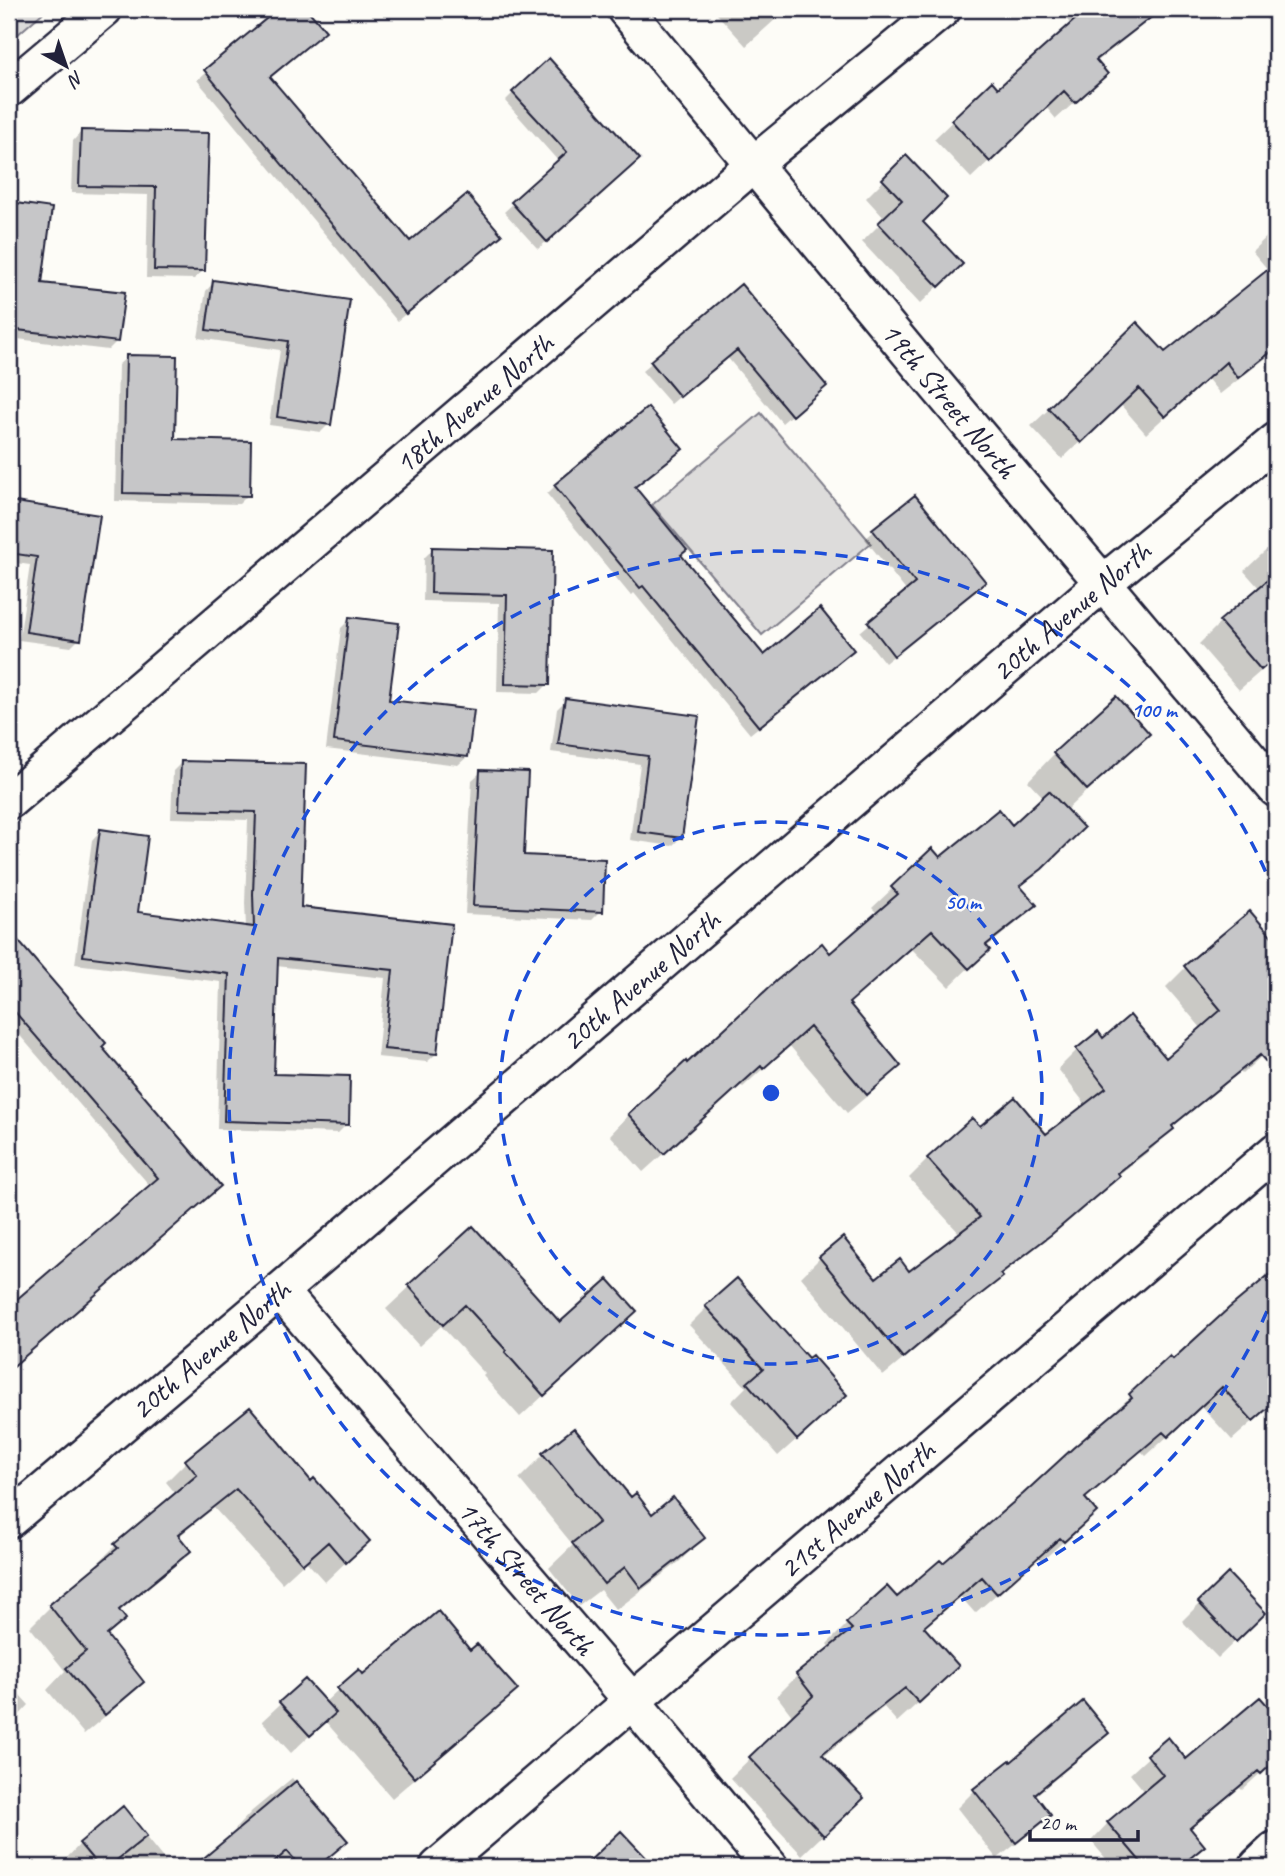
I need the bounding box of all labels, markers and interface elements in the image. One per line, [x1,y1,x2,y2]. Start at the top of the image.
north arrow [32,32,102,102]
text: N [62,65,89,93]
street label: 19th Street North [873,314,1026,487]
street label: 18th Avenue North [387,323,563,482]
street label: 20th Avenue North [984,531,1160,690]
text: 100 m [1131,697,1179,723]
text: 50 m [945,889,983,915]
street label: 20th Avenue North [554,900,730,1059]
centre of rings [759,1081,783,1105]
street label: 20th Avenue North [123,1270,300,1428]
street label: 21st Avenue North [771,1430,945,1587]
street label: 17th Street North [449,1492,604,1664]
scale bar [1030,1799,1138,1843]
text: 20 m [1040,1810,1078,1836]

